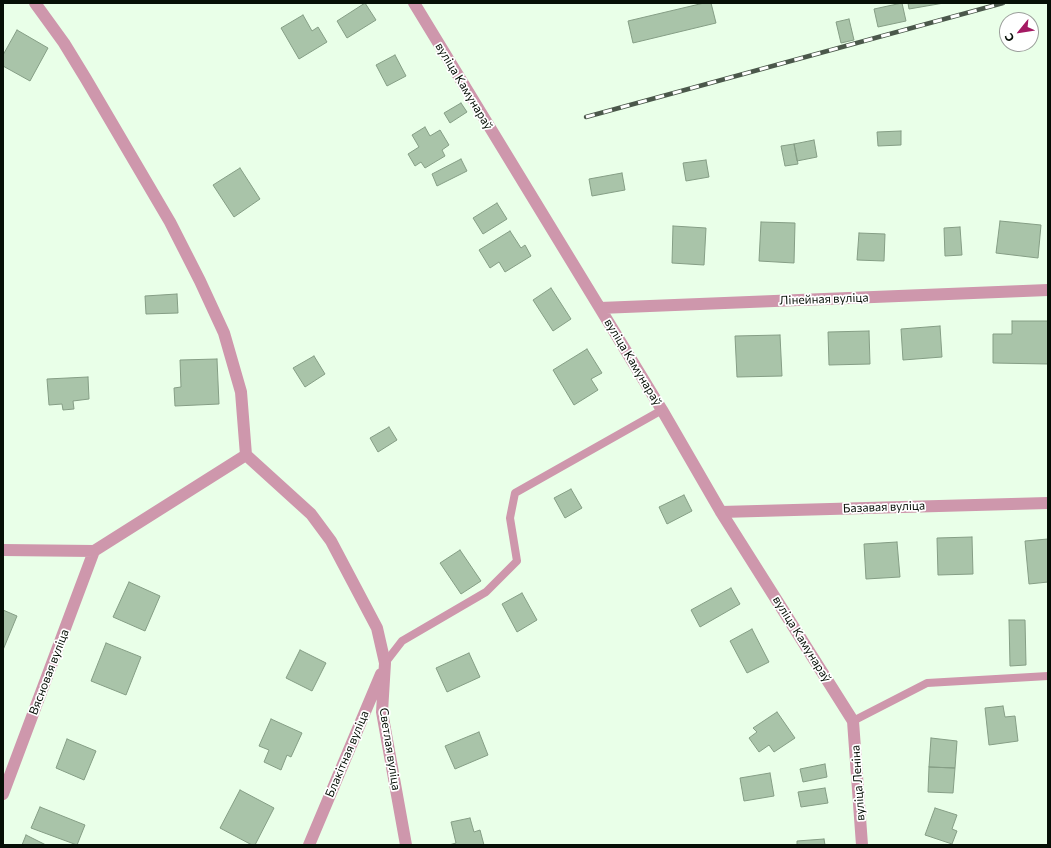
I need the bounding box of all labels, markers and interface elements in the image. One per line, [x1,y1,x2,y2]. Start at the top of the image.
north arrow [999,12,1039,52]
text: С [1002,31,1017,44]
street label: вуліца Камунараў [432,40,496,132]
street label: Лінейная вуліца [779,290,869,308]
street label: вуліца Камунараў [601,316,665,408]
street label: Базавая вуліца [843,498,925,516]
street label: вуліца Камунараў [770,593,834,685]
street label: Вясновая вуліца [26,627,72,717]
street label: Светлая вуліца [376,707,404,791]
street label: Блакітная вуліца [322,708,372,800]
street label: вуліца Леніна [848,745,868,821]

